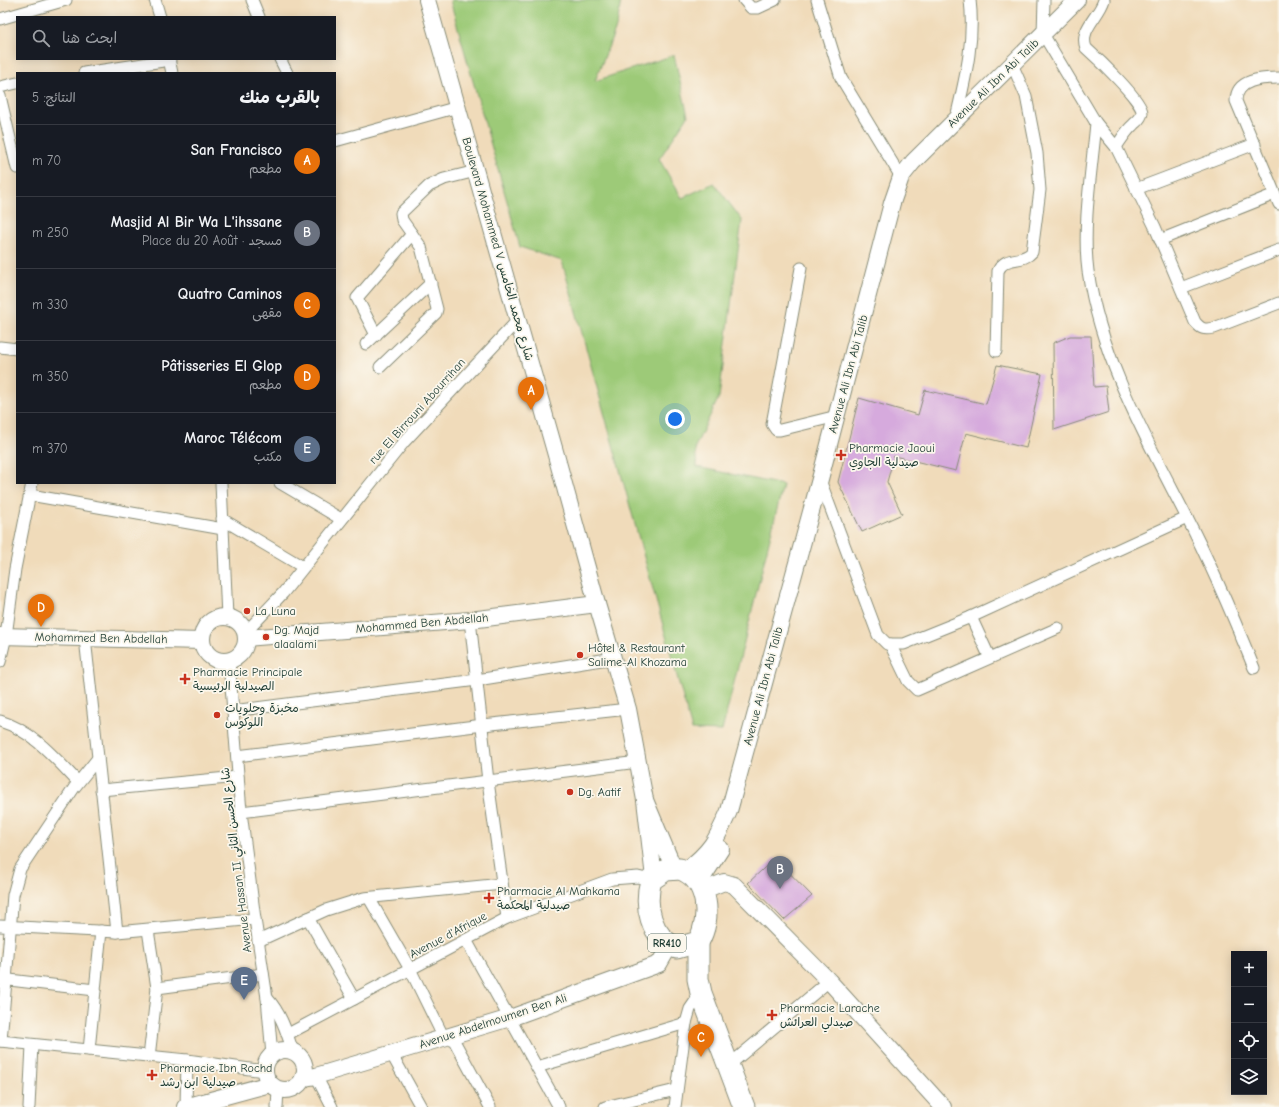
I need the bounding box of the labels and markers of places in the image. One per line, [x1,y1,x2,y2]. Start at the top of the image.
pin: A [518,377,544,410]
place label: Pharmacie Jaoui صيدلية الجاوي [849,441,935,471]
marker: Pharmacie Jaoui صيدلية الجاوي [836,450,846,460]
pin: D [28,594,54,627]
place label: La Luna [255,604,296,618]
marker: La Luna [242,606,252,616]
place label: Dg. Majd alaalami [274,623,319,651]
marker: Dg. Majd alaalami [261,632,271,642]
place label: Hôtel & Restaurant Salime-Al Khozama [588,641,687,669]
marker: Hôtel & Restaurant Salime-Al Khozama [575,650,585,660]
place label: Pharmacie Principale الصيدلية الرئيسية [193,665,302,693]
marker: Pharmacie Principale الصيدلية الرئيسية [180,674,190,684]
place label: مخبزة وحلويات اللوكوس [225,701,299,730]
marker: مخبزة وحلويات اللوكوس [212,710,222,720]
place label: Dg. Aatif [578,785,621,799]
marker: Dg. Aatif [565,787,575,797]
pin: B [767,856,793,889]
place label: Pharmacie Al Mahkama صيدلية المحكمة [497,884,620,912]
marker: Pharmacie Al Mahkama صيدلية المحكمة [484,893,494,903]
pin: E [231,967,257,1000]
place label: Pharmacie Larache صيدلي العرائش [780,1001,880,1033]
marker: Pharmacie Larache صيدلي العرائش [767,1010,777,1020]
pin: C [688,1024,714,1057]
place label: Pharmacie Ibn Rochd صيدلية ابن رشد [160,1061,272,1090]
marker: Pharmacie Ibn Rochd صيدلية ابن رشد [147,1070,157,1080]

